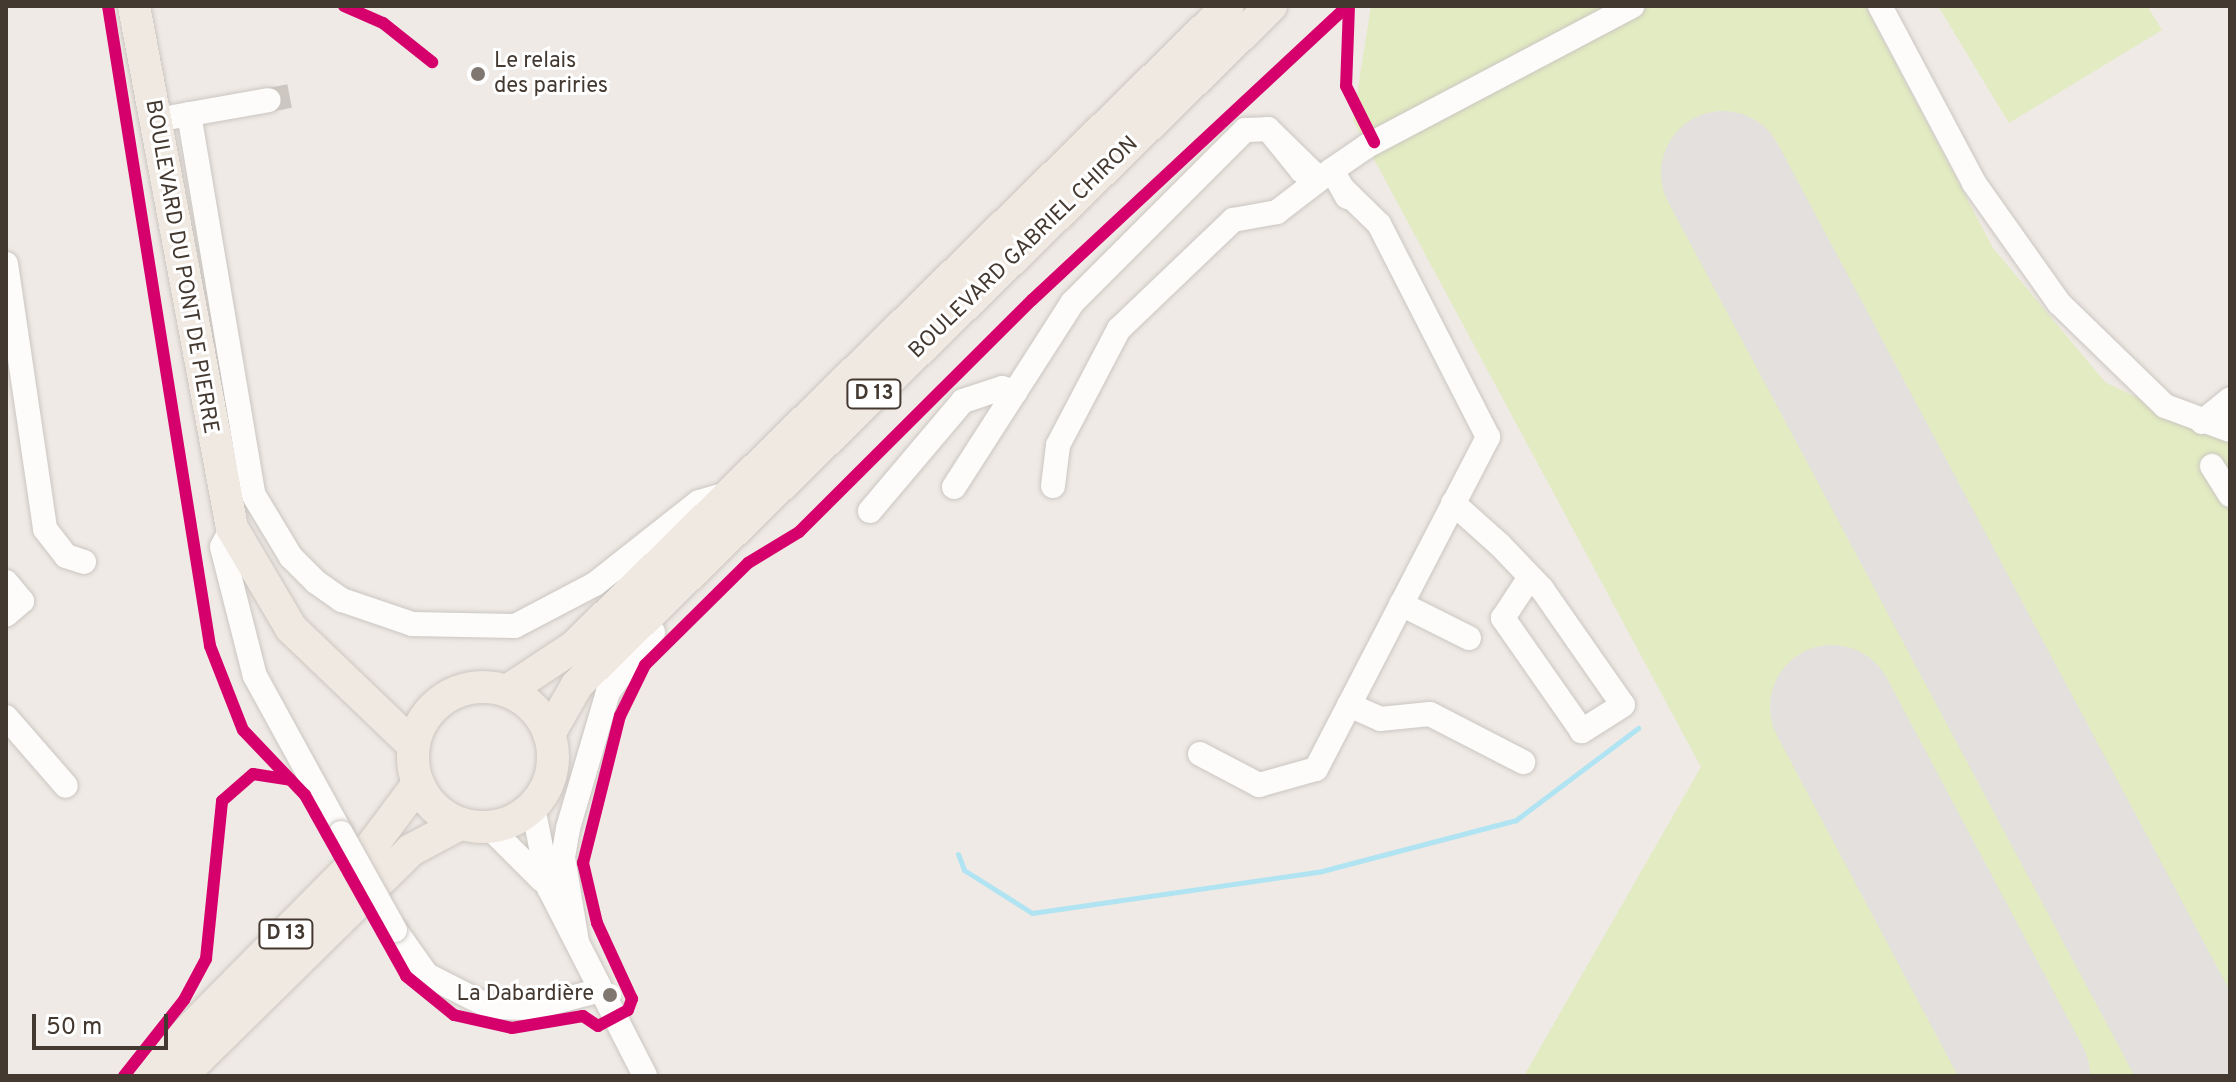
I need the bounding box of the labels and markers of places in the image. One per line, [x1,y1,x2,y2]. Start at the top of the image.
place label: Le relais des pariries [494,48,608,100]
marker: Le relais des pariries [469,65,487,83]
place label: La Dabardière [457,982,594,1008]
marker: La Dabardière [601,986,619,1004]

